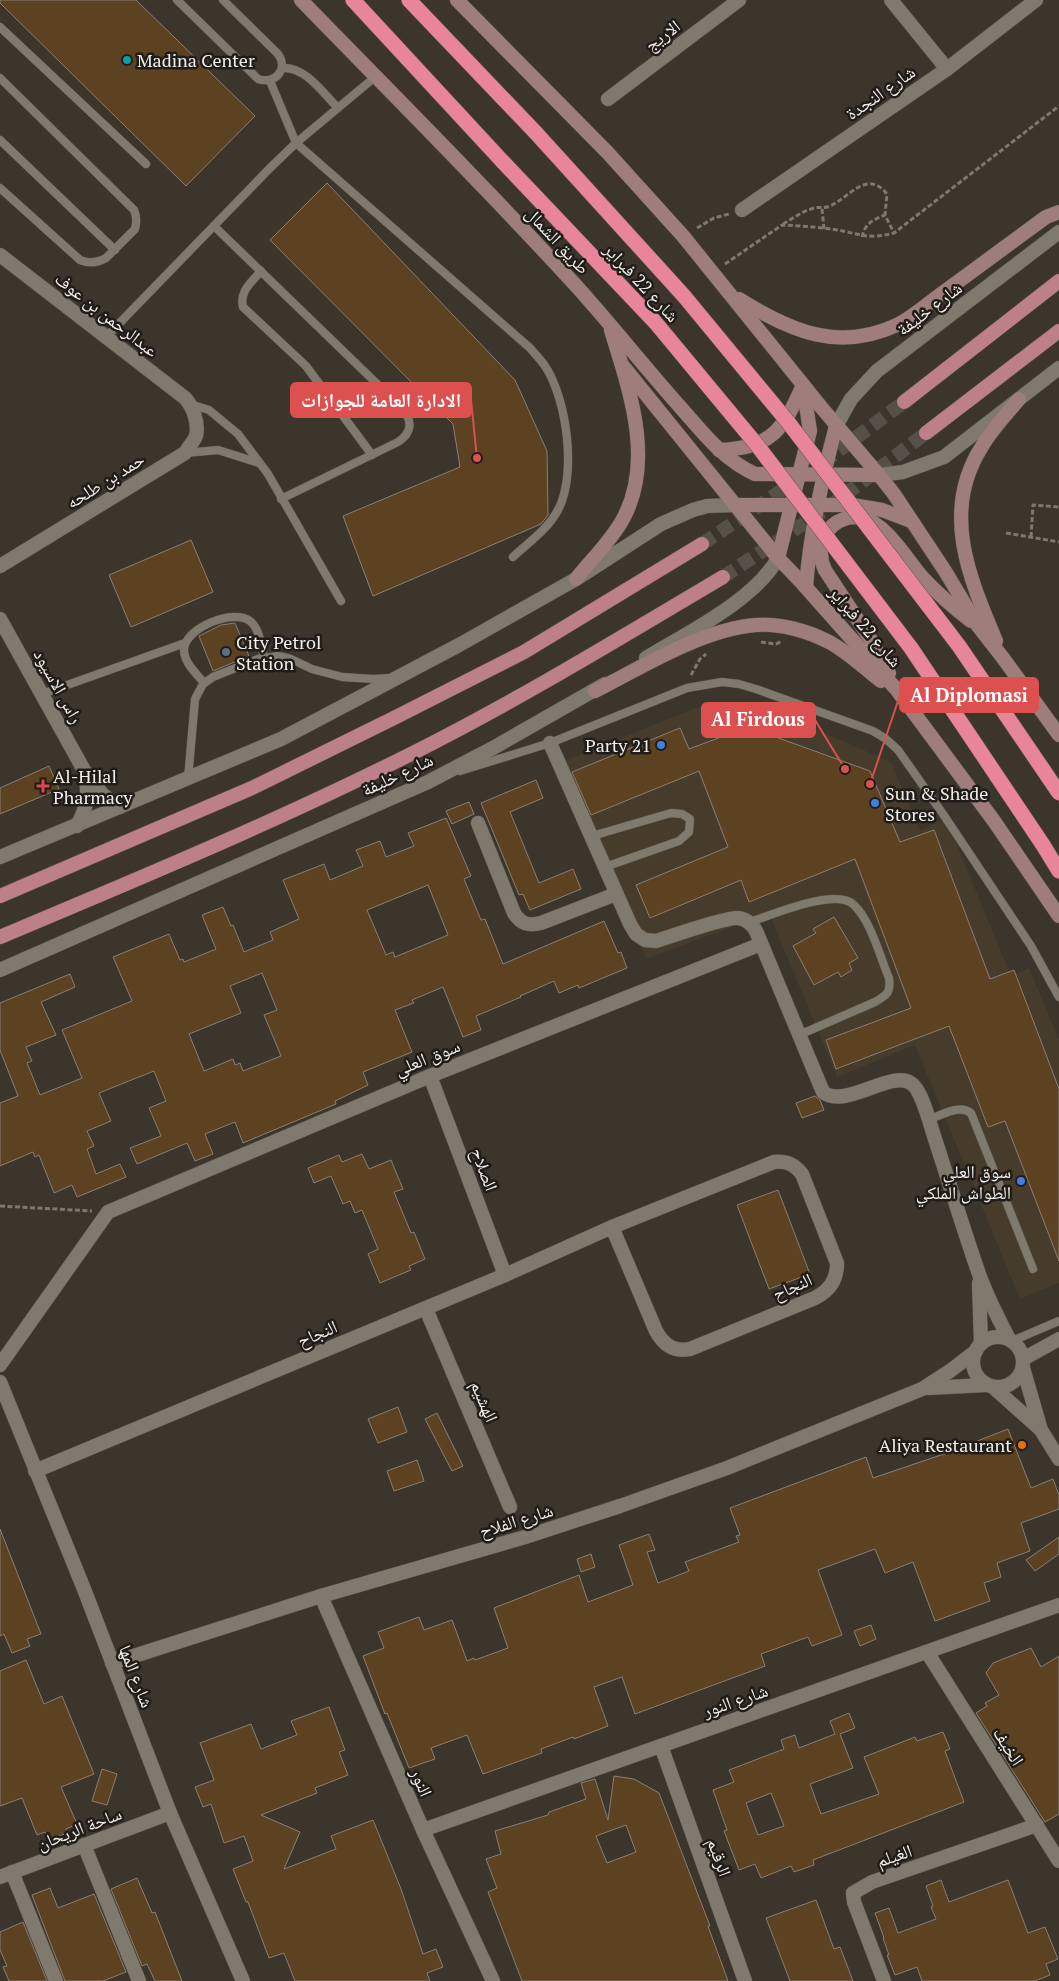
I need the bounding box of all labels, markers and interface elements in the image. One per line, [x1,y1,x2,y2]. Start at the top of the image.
street label: الاريج [639,14,685,57]
place label: Madina Center [137,48,255,72]
marker: Madina Center [121,54,133,66]
street label: شارع النجدة [840,59,920,125]
street label: طريق الشمال [521,201,595,279]
street label: شارع 22 فبراير [598,237,685,327]
street label: عبدالرحمن بن عوف [50,266,164,362]
street label: شارع خليفة [891,276,967,340]
callout: الادارة العامة للجوازات [291,383,471,417]
text: الادارة العامة للجوازات [301,387,461,412]
street label: حمد بن طلحه [61,446,149,514]
street label: شارع 22 فبراير [823,580,908,672]
place label: City Petrol Station [236,630,321,675]
street label: راس الاسيود [29,644,89,728]
marker: City Petrol Station [220,646,232,658]
callout: Al Diplomasi [900,678,1038,712]
text: Al Diplomasi [910,682,1028,707]
callout: Al Firdous [702,703,815,737]
text: Al Firdous [711,706,805,731]
place label: Party 21 [585,733,651,757]
marker: Party 21 [655,739,667,751]
street label: شارع خليفة [357,747,437,801]
place label: Al-Hilal Pharmacy [53,764,133,809]
marker: Al-Hilal Pharmacy [37,780,49,792]
place label: Sun & Shade Stores [885,781,988,826]
marker: Sun & Shade Stores [869,797,881,809]
street label: سوق العلي [391,1033,465,1084]
street label: الصلاح [465,1144,504,1194]
place label: سوق العلي الطواش الملكي [916,1159,1011,1208]
marker: سوق العلي الطواش الملكي [1015,1175,1027,1187]
street label: النجاح [768,1267,816,1306]
street label: النجاح [293,1314,341,1353]
street label: الهشيم [465,1377,504,1426]
place label: Aliya Restaurant [879,1433,1012,1457]
marker: Aliya Restaurant [1016,1439,1028,1451]
street label: شارع الفلاح [476,1497,556,1544]
street label: شارع المها [114,1641,160,1711]
street label: شارع النور [698,1678,771,1723]
street label: الخيف [988,1722,1030,1770]
street label: النور [405,1763,439,1800]
street label: ساحة الريحان [33,1801,125,1855]
street label: الرقيم [701,1835,738,1880]
street label: الغيلم [873,1838,915,1873]

